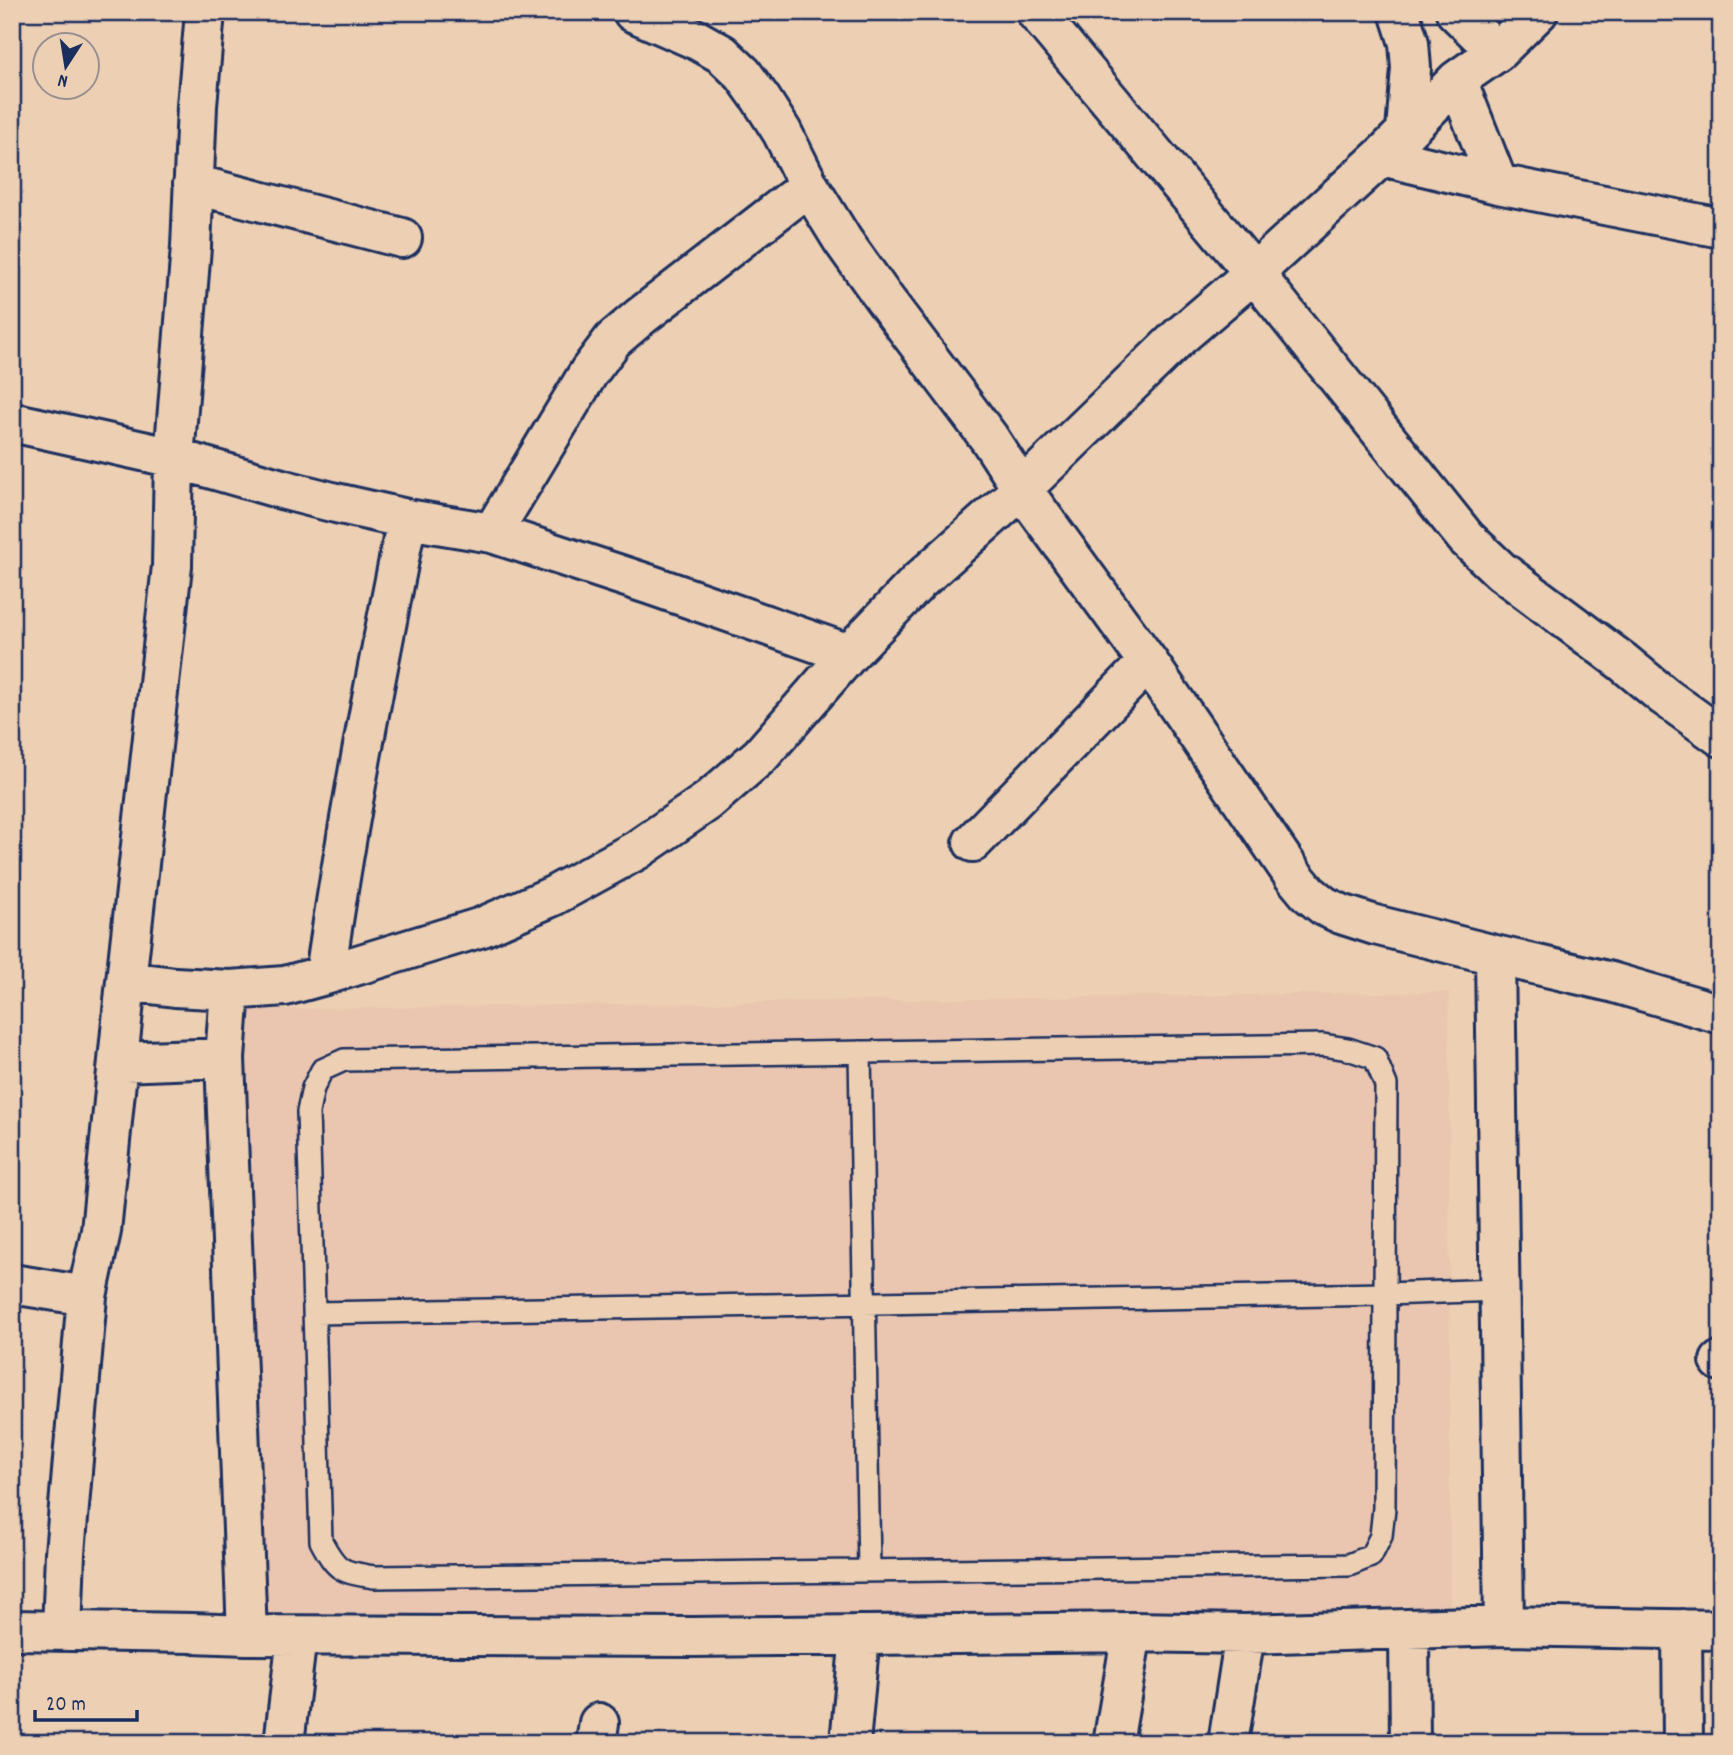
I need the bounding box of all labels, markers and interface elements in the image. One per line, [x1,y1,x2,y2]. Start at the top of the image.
north arrow [32,32,102,102]
text: N [56,65,71,93]
scale bar [35,1678,136,1722]
text: 20 m [46,1691,86,1721]

